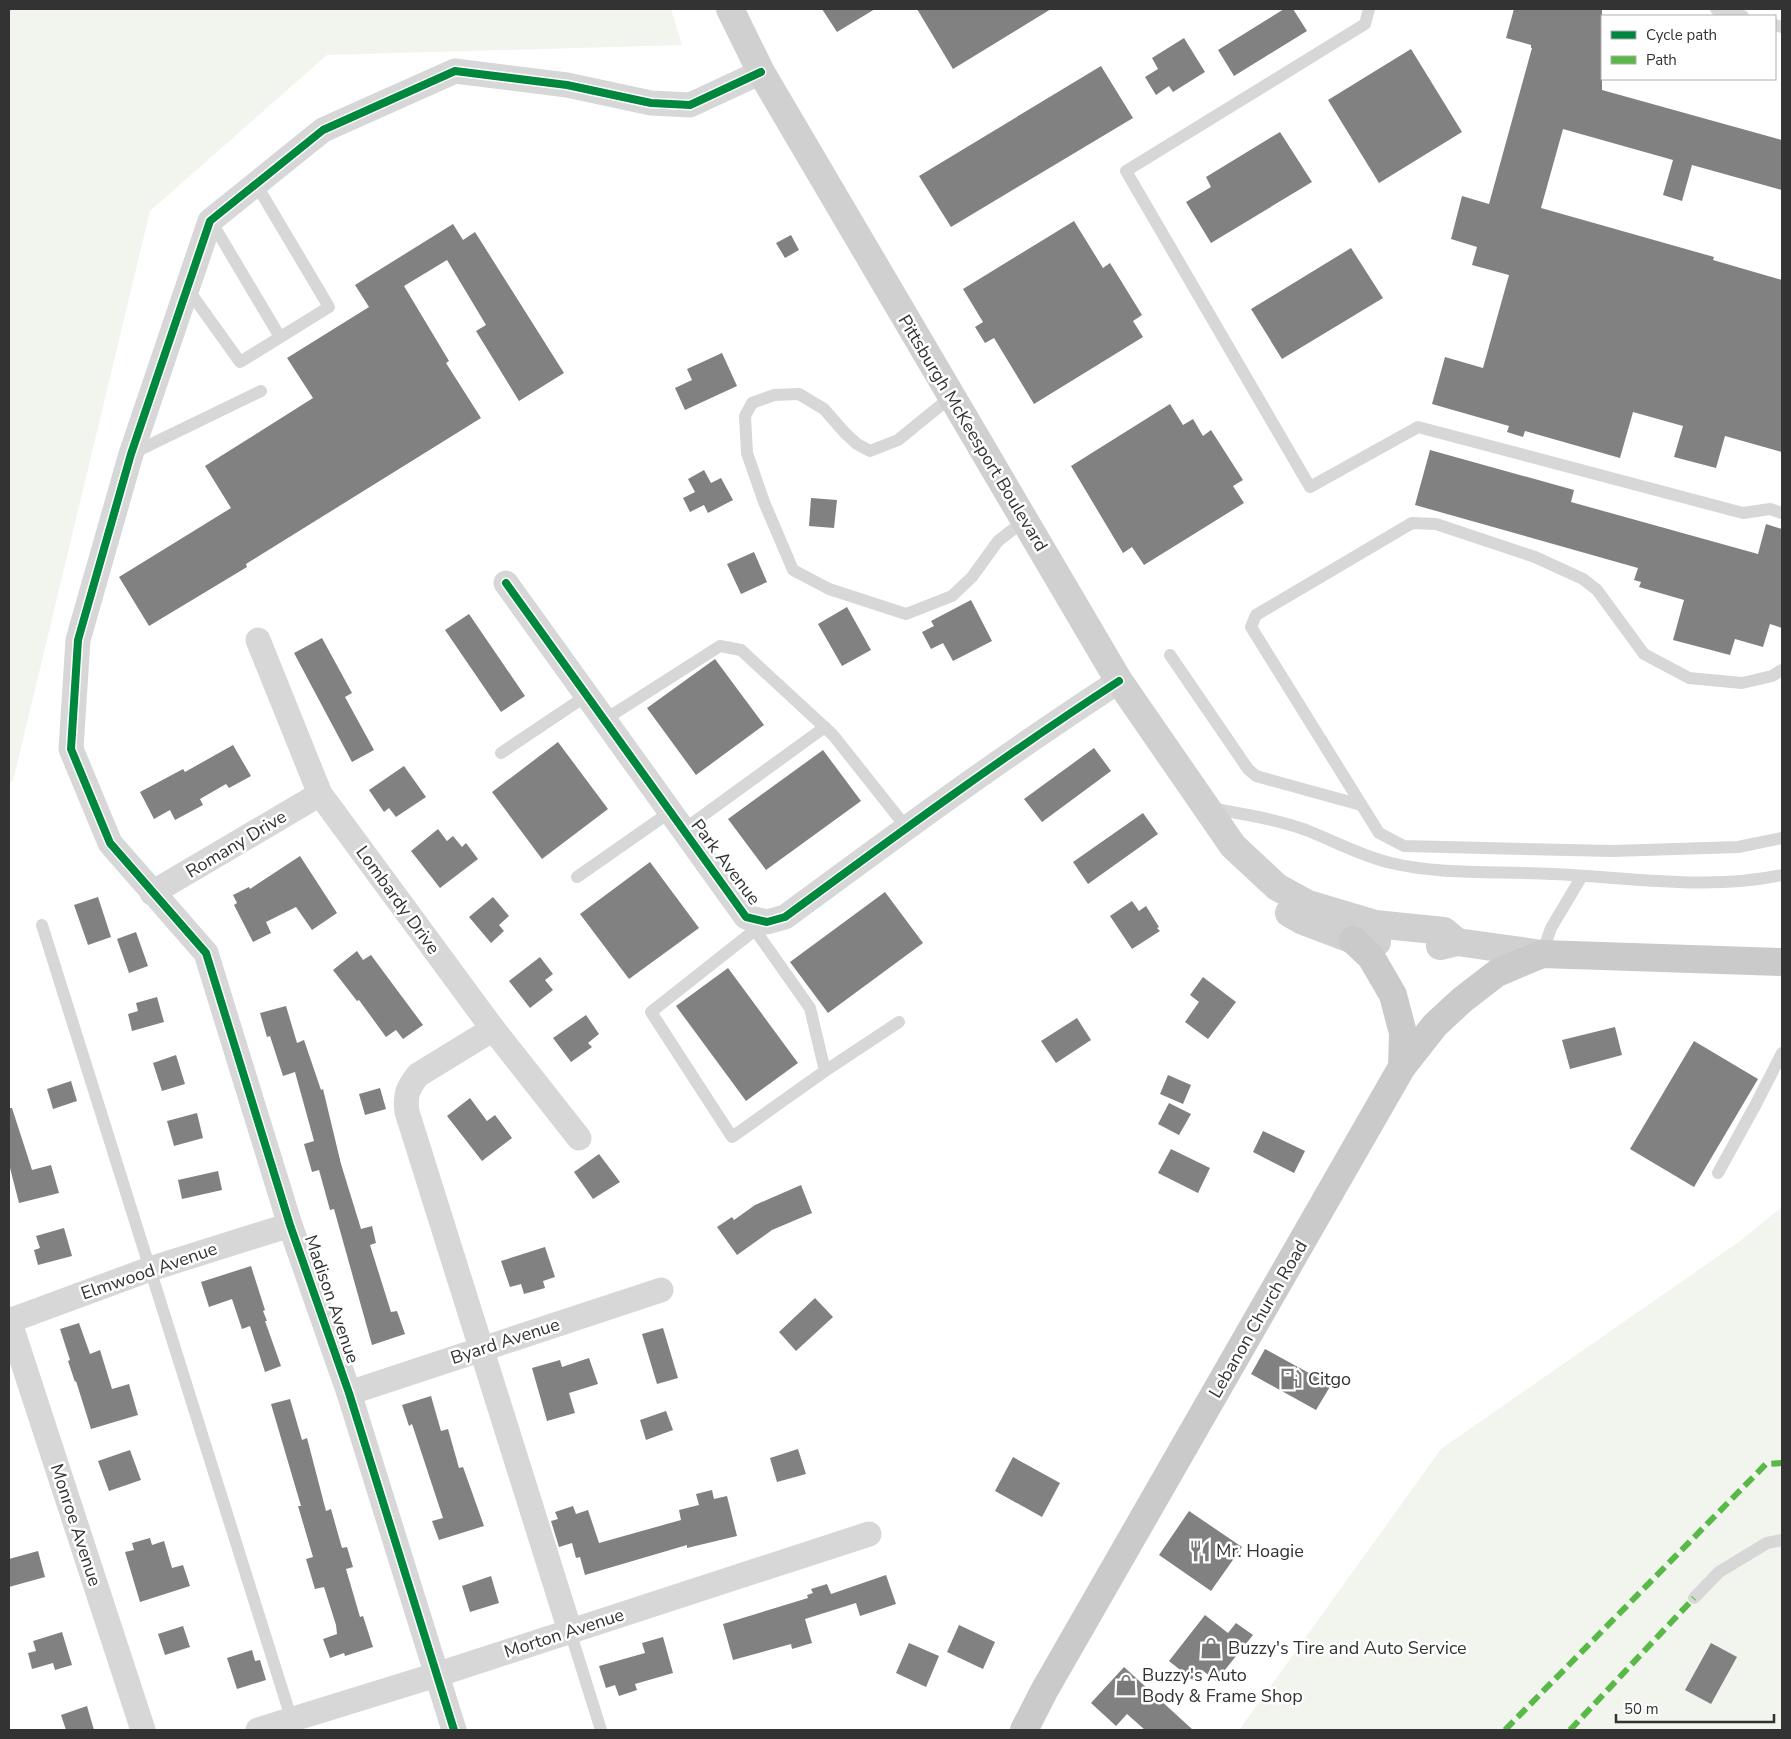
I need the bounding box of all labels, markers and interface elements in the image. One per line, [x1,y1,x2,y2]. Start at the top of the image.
legend [1601,15,1776,80]
text: Cycle path [1646,25,1717,45]
text: Path [1646,50,1677,70]
street label: Pittsburgh McKeesport Boulevard [893,310,1053,556]
street label: Romany Drive [181,804,291,884]
street label: Park Avenue [686,814,766,910]
street label: Lombardy Drive [351,841,445,959]
street label: Madison Avenue [299,1232,365,1366]
street label: Elmwood Avenue [78,1236,220,1306]
street label: Lebanon Church Road [1203,1236,1313,1402]
street label: Byard Avenue [447,1312,563,1370]
fuel station icon: Citgo [1278,1366,1304,1392]
place label: Citgo [1308,1367,1351,1391]
street label: Monroe Avenue [45,1461,107,1589]
restaurant icon: Mr. Hoagie [1187,1538,1213,1564]
place label: Mr. Hoagie [1216,1539,1304,1563]
street label: Morton Avenue [501,1602,627,1664]
shop icon: Buzzy's Tire and Auto Service [1198,1635,1224,1661]
place label: Buzzy's Tire and Auto Service [1228,1636,1467,1660]
place label: Buzzy's Auto Body & Frame Shop [1142,1663,1303,1708]
shop icon: Buzzy's Auto Body & Frame Shop [1113,1672,1139,1698]
scale bar [1616,1692,1774,1724]
text: 50 m [1624,1699,1659,1719]

